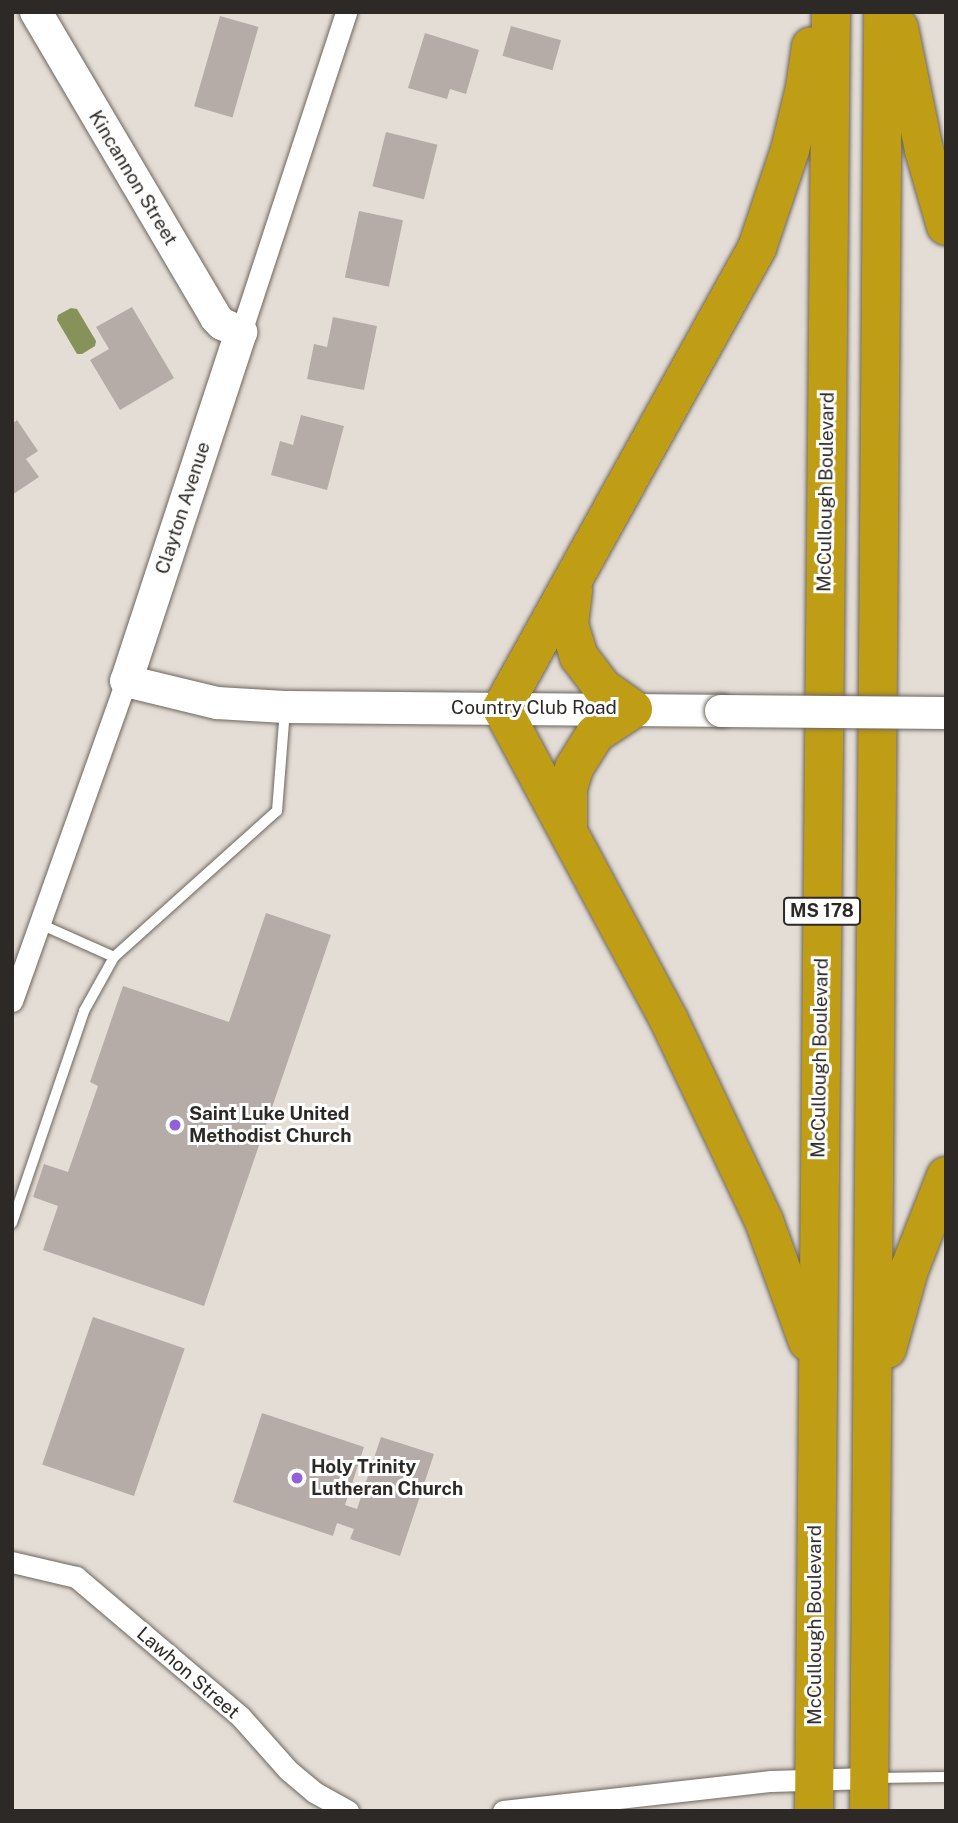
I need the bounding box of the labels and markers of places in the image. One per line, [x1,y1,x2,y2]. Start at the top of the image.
place label: Saint Luke United Methodist Church [189,1103,351,1147]
marker: Saint Luke United Methodist Church [167,1117,183,1133]
place label: Holy Trinity Lutheran Church [311,1456,463,1500]
marker: Holy Trinity Lutheran Church [289,1470,305,1486]

